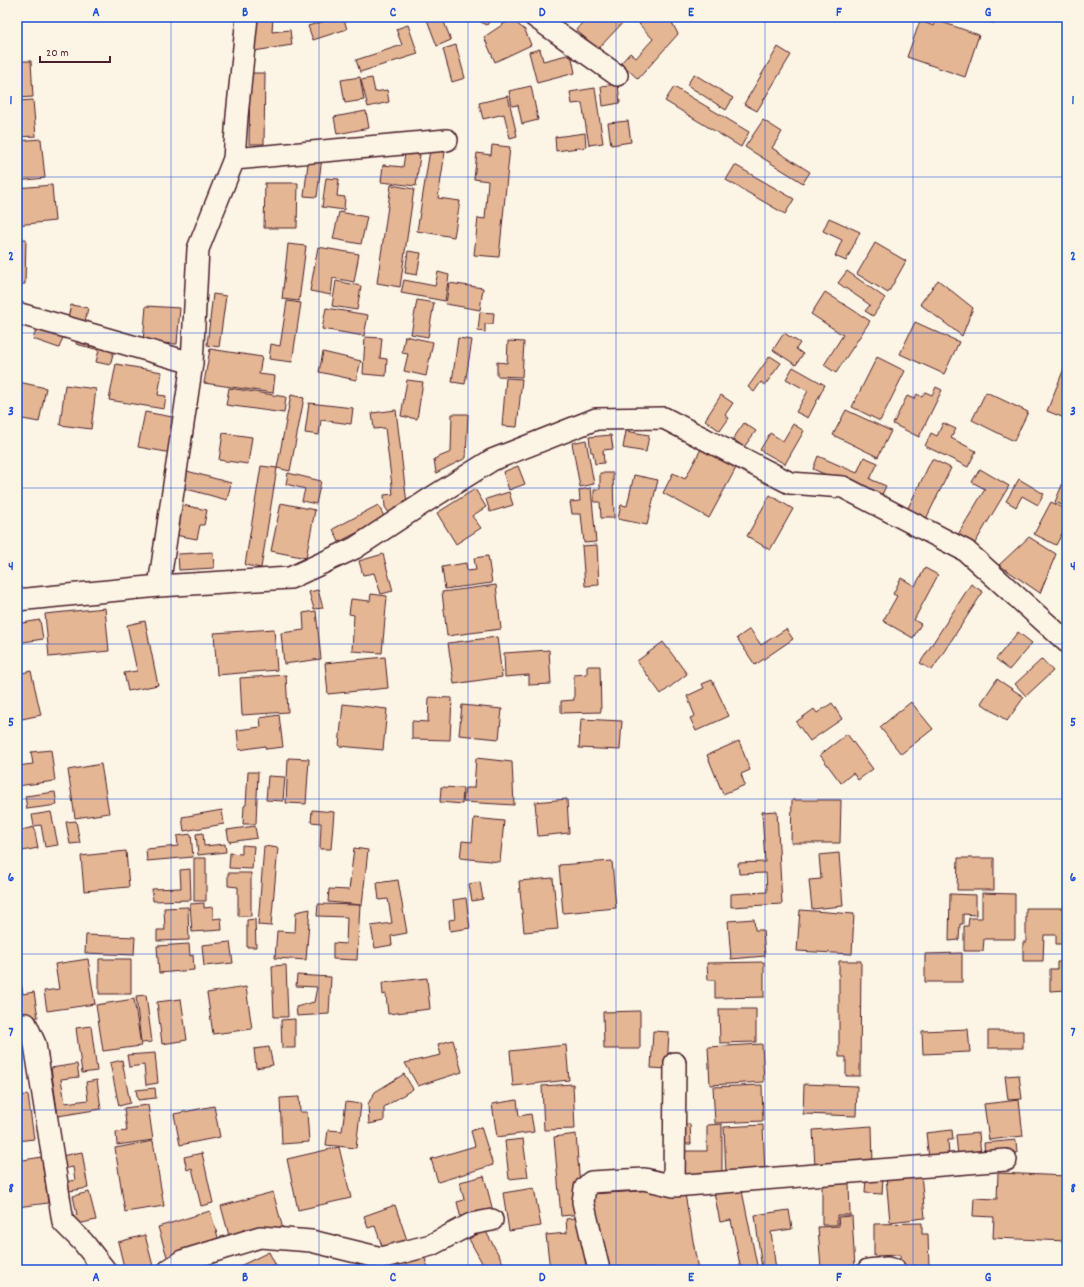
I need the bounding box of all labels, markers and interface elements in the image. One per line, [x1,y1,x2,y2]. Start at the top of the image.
text: A [92,4,100,23]
text: B [242,4,248,23]
text: C [390,4,397,23]
text: D [539,4,546,23]
text: E [688,4,695,23]
text: F [836,4,842,23]
text: G [985,4,992,23]
scale bar [40,38,110,64]
text: 20 m [46,45,69,62]
text: 1 [10,92,13,111]
text: 1 [1072,92,1075,111]
text: 2 [8,248,14,267]
text: 2 [1070,248,1076,267]
text: 3 [8,403,14,422]
text: 3 [1070,403,1076,422]
text: 4 [8,558,14,577]
text: 4 [1070,558,1076,577]
text: 5 [8,714,14,733]
text: 5 [1070,714,1076,733]
text: 6 [8,869,15,888]
text: 6 [1070,869,1077,888]
text: 7 [9,1024,14,1043]
text: 7 [1071,1024,1076,1043]
text: 8 [8,1180,14,1199]
text: 8 [1070,1180,1076,1199]
text: A [92,1269,100,1287]
text: B [242,1269,248,1287]
text: C [390,1269,397,1287]
text: D [539,1269,546,1287]
text: E [688,1269,695,1287]
text: F [836,1269,842,1287]
text: G [985,1269,992,1287]

